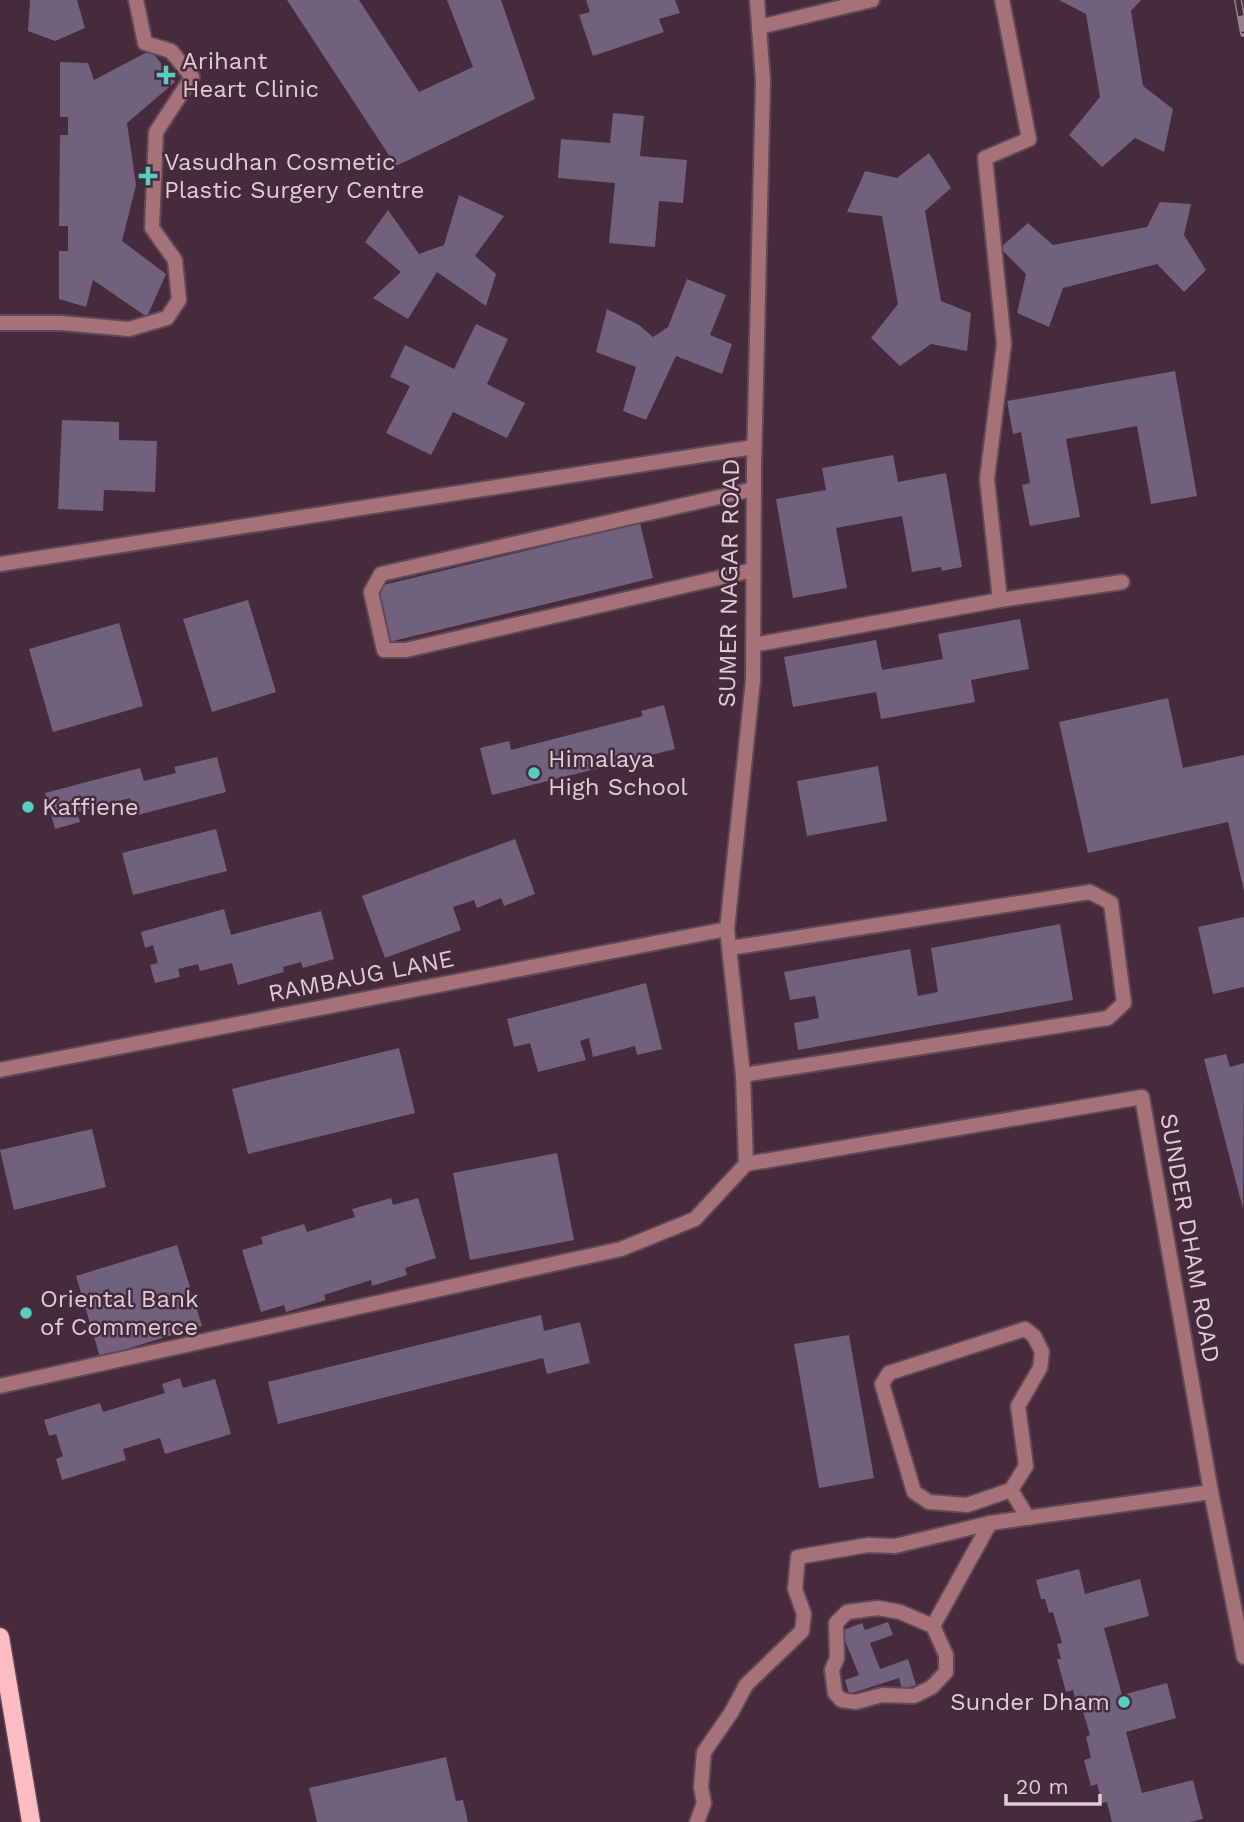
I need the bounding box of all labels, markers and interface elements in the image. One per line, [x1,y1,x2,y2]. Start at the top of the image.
place label: Arihant Heart Clinic [182,47,319,103]
marker: Arihant Heart Clinic [156,65,176,85]
place label: Vasudhan Cosmetic Plastic Surgery Centre [164,148,424,204]
marker: Vasudhan Cosmetic Plastic Surgery Centre [138,166,158,186]
street label: SUMER NAGAR ROAD [713,458,745,708]
place label: Himalaya High School [548,745,688,801]
marker: Himalaya High School [526,765,542,781]
place label: Kaffiene [42,793,139,821]
marker: Kaffiene [20,799,36,815]
street label: RAMBAUG LANE [266,944,456,1008]
street label: SUNDER DHAM ROAD [1154,1111,1226,1365]
place label: Oriental Bank of Commerce [40,1285,199,1341]
marker: Oriental Bank of Commerce [18,1305,34,1321]
place label: Sunder Dham [950,1688,1110,1716]
marker: Sunder Dham [1116,1694,1132,1710]
scale bar [1006,1762,1100,1806]
text: 20 m [1016,1774,1068,1799]

